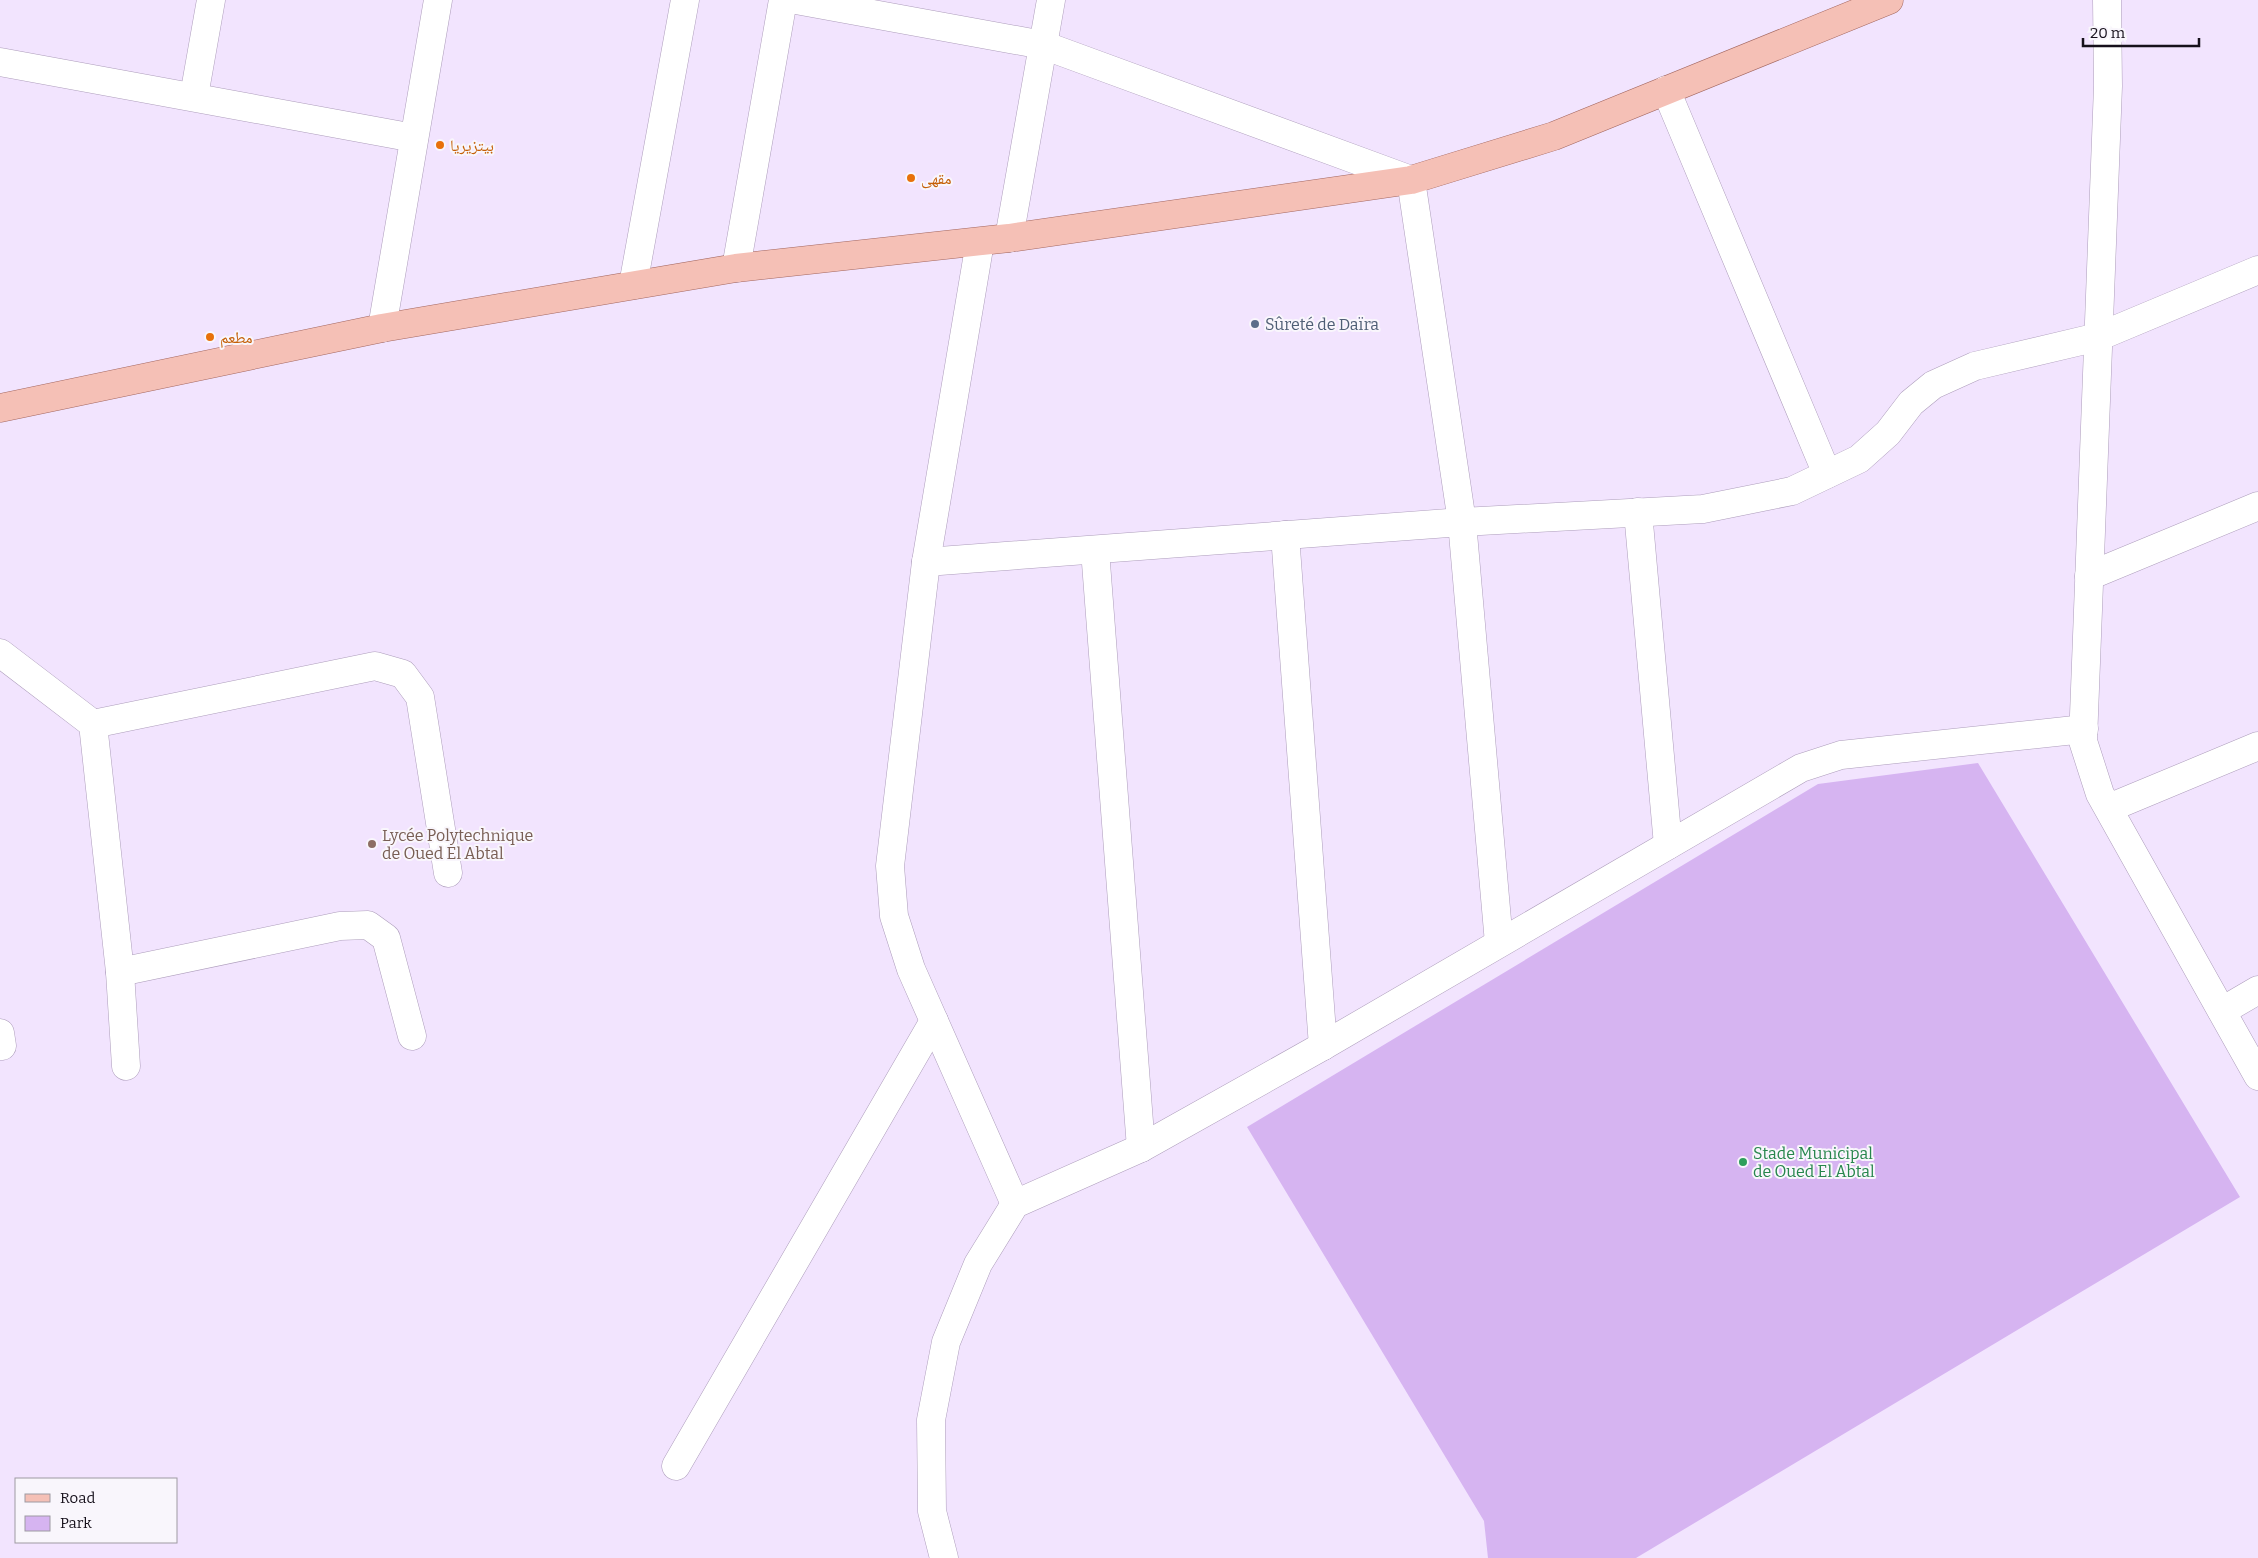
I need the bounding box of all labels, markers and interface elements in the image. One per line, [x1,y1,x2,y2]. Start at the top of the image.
scale bar [2083,15,2199,47]
text: 20 m [2090,24,2126,42]
place label: بيتزيريا [450,136,494,155]
marker: بيتزيريا [434,139,446,151]
place label: مقهى [921,169,952,189]
marker: مقهى [905,172,917,184]
place label: Sûreté de Daïra [1265,315,1379,334]
marker: Sûreté de Daïra [1249,318,1261,330]
place label: مطعم [220,328,252,348]
marker: مطعم [204,331,216,343]
place label: Lycée Polytechnique de Oued El Abtal [382,826,533,863]
marker: Lycée Polytechnique de Oued El Abtal [366,838,378,850]
place label: Stade Municipal de Oued El Abtal [1753,1144,1875,1181]
marker: Stade Municipal de Oued El Abtal [1737,1156,1749,1168]
legend [15,1478,178,1543]
text: Road [60,1489,95,1507]
text: Park [60,1514,92,1532]

